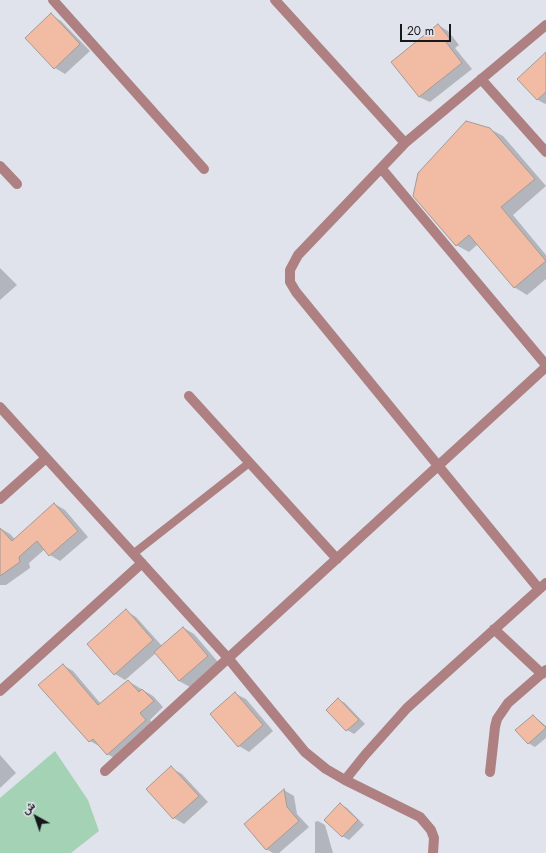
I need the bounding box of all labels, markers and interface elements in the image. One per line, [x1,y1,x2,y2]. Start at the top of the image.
scale bar [402,16,453,42]
text: 20 m [407,22,434,40]
north arrow [16,797,56,837]
text: ش [18,797,38,818]

